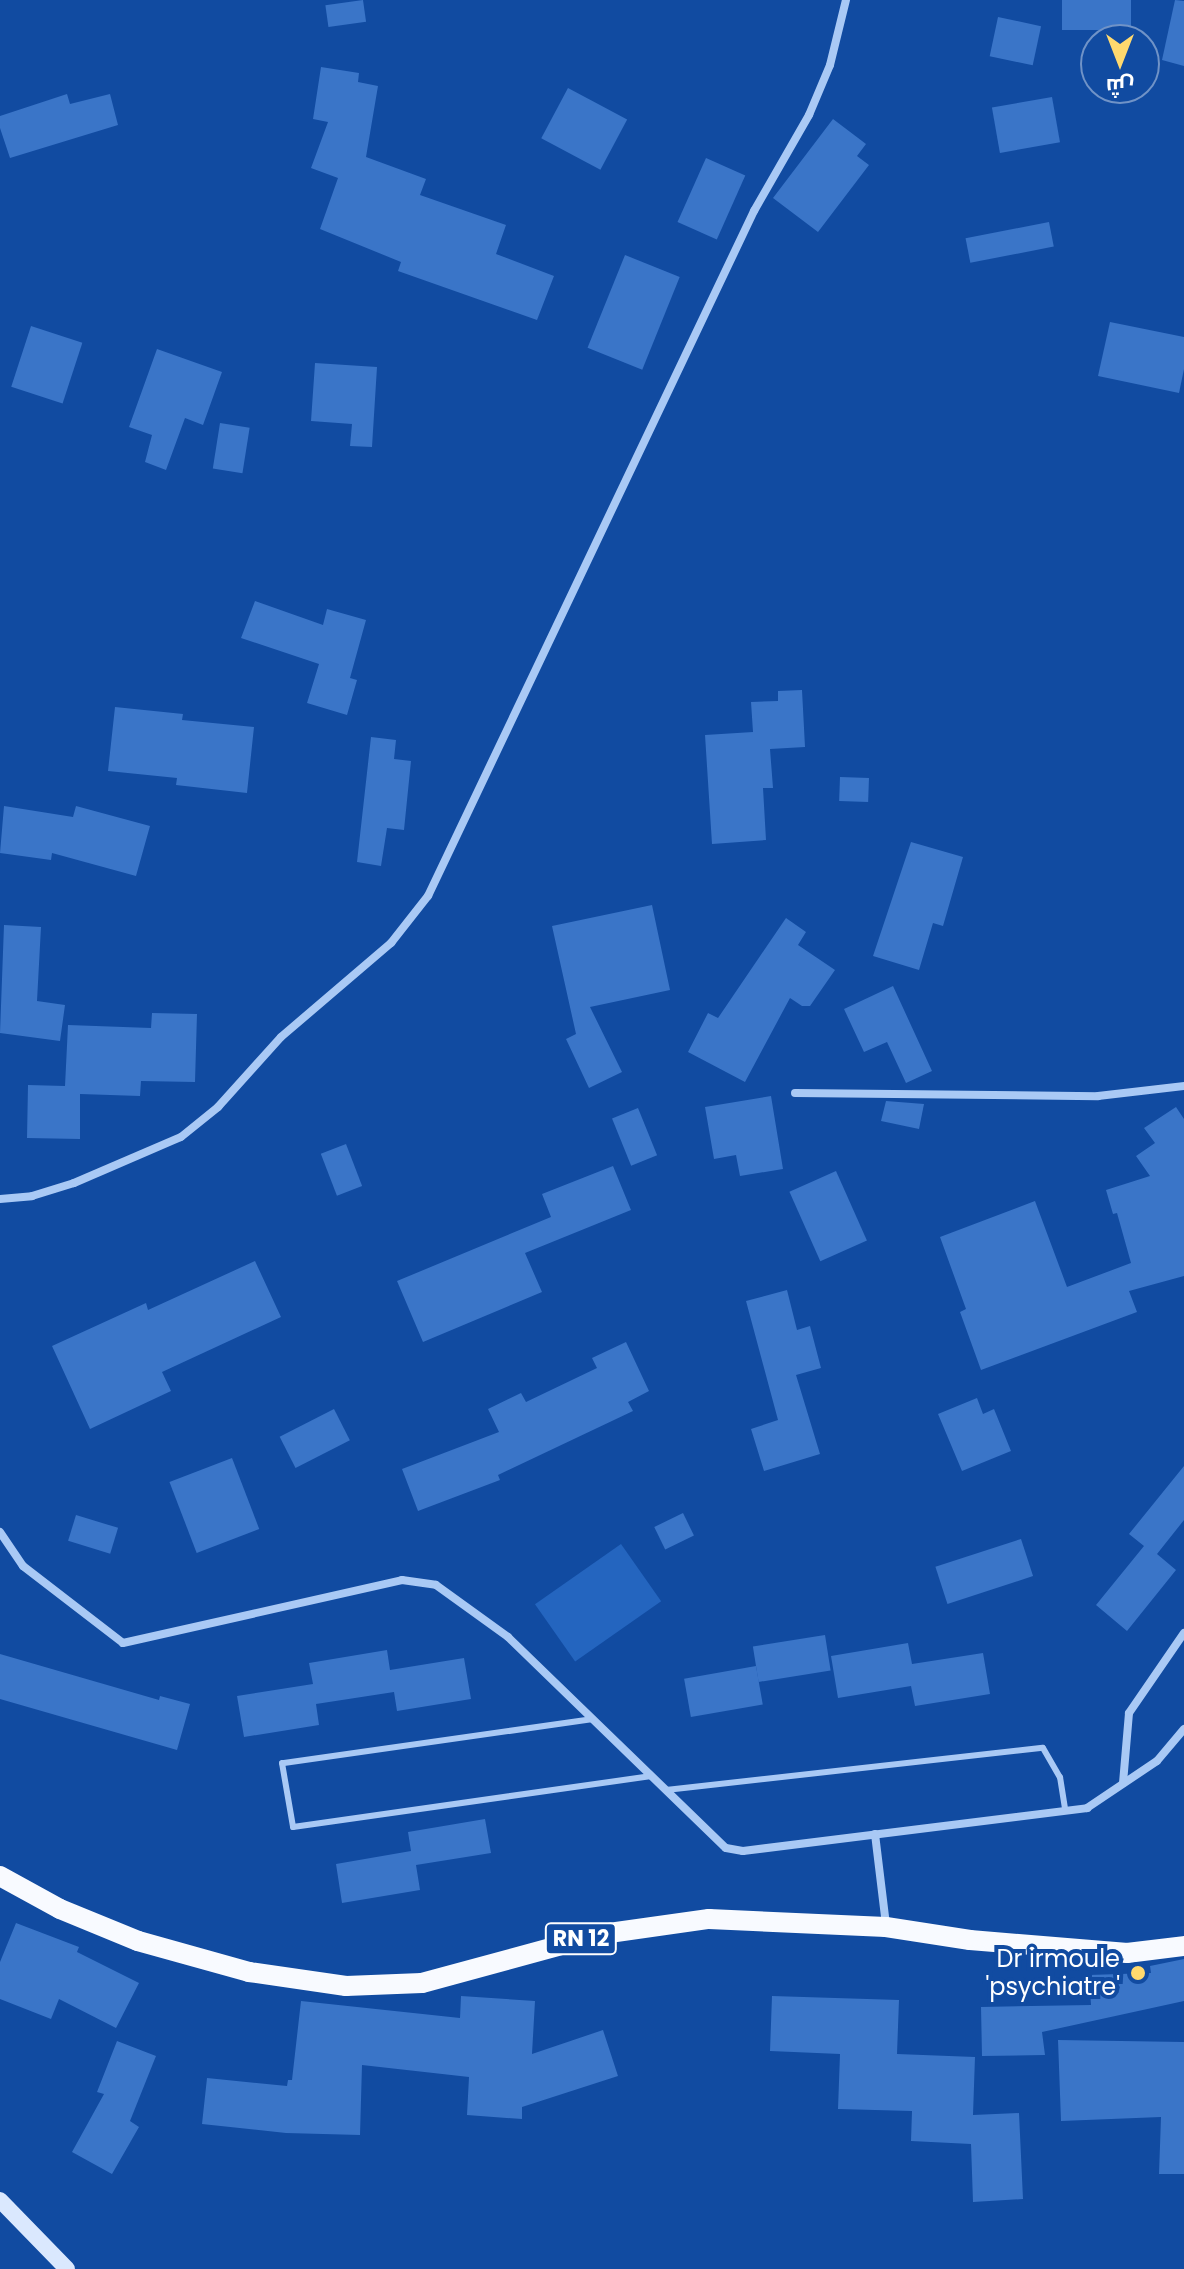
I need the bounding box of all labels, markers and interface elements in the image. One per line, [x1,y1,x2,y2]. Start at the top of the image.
north arrow [1080,24,1160,104]
text: ش [1106,71,1134,102]
road number: RN 12 [543,1921,619,1957]
place label: Dr irmoule 'psychiatre' [985,1945,1120,2001]
marker: Dr irmoule 'psychiatre' [1127,1962,1149,1984]

